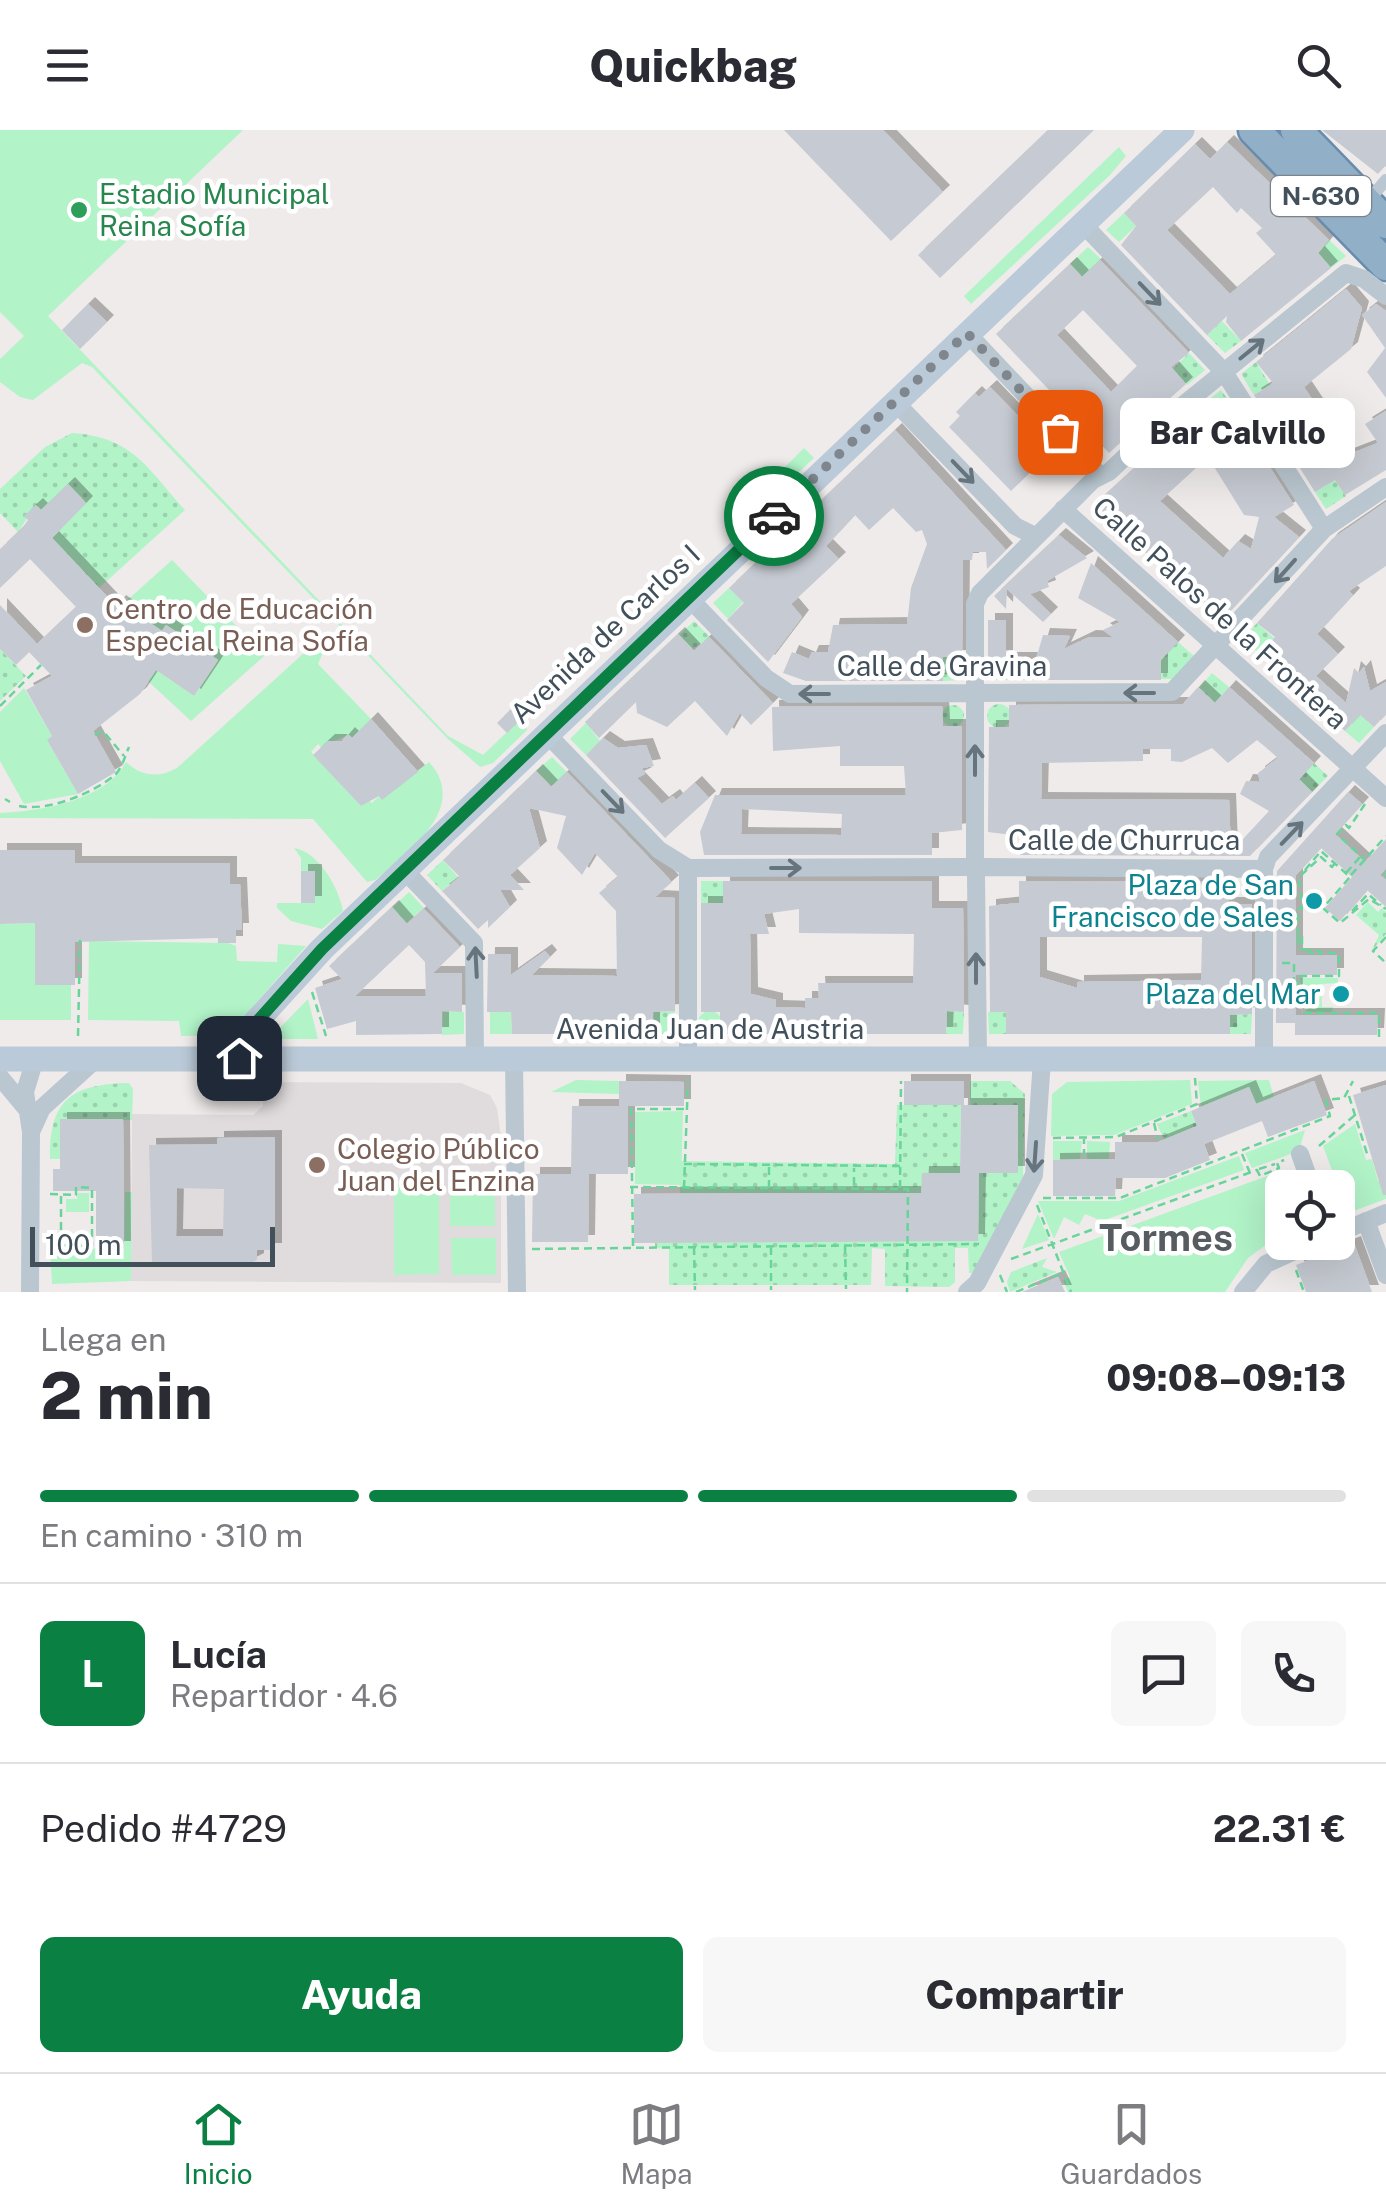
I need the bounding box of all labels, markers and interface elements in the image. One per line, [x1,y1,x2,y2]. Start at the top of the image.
icon: menu [40,38,95,93]
icon: search [1291,38,1346,93]
text: Quickbag [589,39,797,92]
road number: N-630 [1271,176,1371,216]
place label: Estadio Municipal Reina Sofía [99,177,329,242]
marker: Estadio Municipal Reina Sofía [68,199,90,221]
one-way arrow [1138,281,1162,305]
one-way arrow [1238,339,1265,360]
pin [1018,390,1103,475]
callout: Bar Calvillo [1120,397,1355,467]
icon: bag [1033,405,1088,460]
text: Bar Calvillo [1149,414,1326,451]
one-way arrow [951,459,975,483]
courier [724,466,824,566]
icon: car [747,489,802,544]
street label: Calle Palos de la Frontera [1086,490,1354,736]
street label: Avenida de Carlos I [503,537,706,730]
one-way arrow [1274,558,1297,583]
place label: Centro de Educación Especial Reina Sofía [105,592,373,657]
marker: Centro de Educación Especial Reina Sofía [74,614,96,636]
street label: Calle de Gravina [837,649,1047,682]
one-way arrow [1123,683,1155,702]
one-way arrow [798,684,830,704]
one-way arrow [966,745,984,778]
one-way arrow [601,790,625,814]
one-way arrow [1280,821,1304,845]
street label: Calle de Churruca [1008,823,1240,856]
one-way arrow [768,858,801,878]
place label: Plaza de San Francisco de Sales [1051,868,1294,933]
marker: Plaza de San Francisco de Sales [1303,890,1325,912]
one-way arrow [466,946,485,979]
one-way arrow [966,952,986,984]
place label: Plaza del Mar [1145,977,1321,1010]
marker: Plaza del Mar [1330,983,1352,1005]
street label: Avenida Juan de Austria [556,1012,864,1045]
pin [197,1016,282,1101]
icon: home [212,1031,267,1086]
place label: Colegio Público Juan del Enzina [337,1132,540,1197]
one-way arrow [1025,1140,1044,1172]
marker: Colegio Público Juan del Enzina [306,1154,328,1176]
map controls [1265,1170,1355,1260]
button: locate [1265,1170,1355,1260]
district label: Tormes [1099,1215,1233,1260]
scale bar [30,1222,275,1266]
text: 100 m [45,1228,122,1261]
text: Llega en [40,1321,166,1358]
text: 09:08–09:13 [1106,1355,1346,1400]
text: 2 min [40,1357,213,1434]
text: En camino · 310 m [40,1517,303,1554]
button: chat [1111,1621,1216,1726]
button: phone [1241,1621,1346,1726]
text: Lucía [170,1632,267,1677]
text: L [82,1651,103,1696]
text: Repartidor · 4.6 [170,1677,398,1714]
text: Pedido #4729 [40,1806,287,1851]
text: 22.31 € [1213,1806,1346,1851]
button: Ayuda [40,1937,683,2052]
button: Compartir [703,1937,1346,2052]
tab: Inicio [184,2097,253,2190]
tab: Mapa [620,2097,693,2190]
tab: Guardados [1060,2097,1202,2190]

